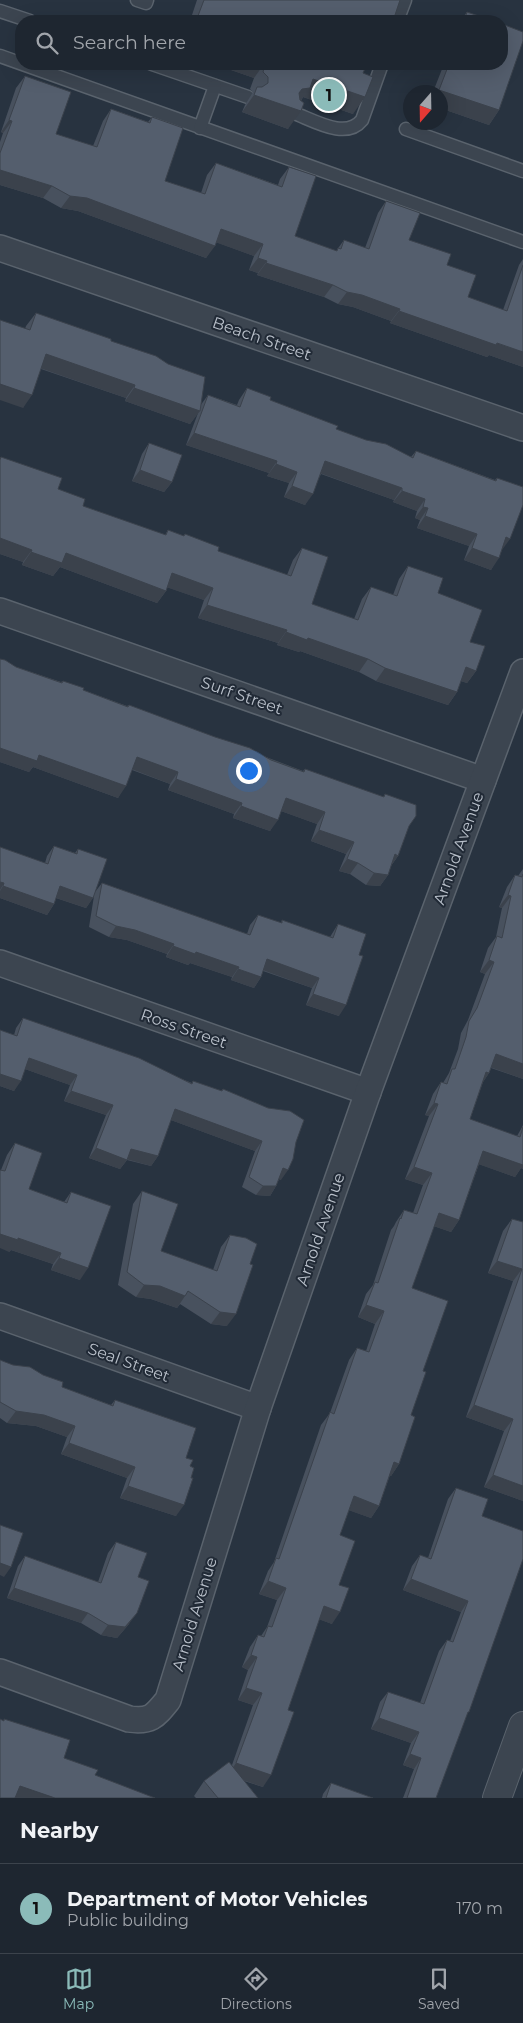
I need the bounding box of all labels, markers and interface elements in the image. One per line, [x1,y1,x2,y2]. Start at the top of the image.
search box [15,15,508,70]
icon: search [33,29,61,57]
text: Search here [73,31,186,54]
pin: 1 [313,76,345,114]
north arrow [403,85,448,130]
street label: Beach Street [210,313,314,364]
street label: Surf Street [199,673,286,718]
your location [236,758,262,784]
street label: Arnold Avenue [429,789,488,907]
street label: Ross Street [138,1005,230,1052]
street label: Arnold Avenue [292,1170,349,1288]
street label: Seal Street [85,1339,173,1386]
street label: Arnold Avenue [168,1555,221,1674]
text: Nearby [20,1818,99,1843]
text: Department of Motor Vehicles [67,1888,368,1911]
text: 1 [33,1899,39,1918]
text: 170 m [456,1899,503,1918]
text: Public building [67,1911,189,1930]
tab: Map [63,1965,94,2013]
tab: Directions [220,1965,292,2013]
tab: Saved [418,1965,460,2013]

